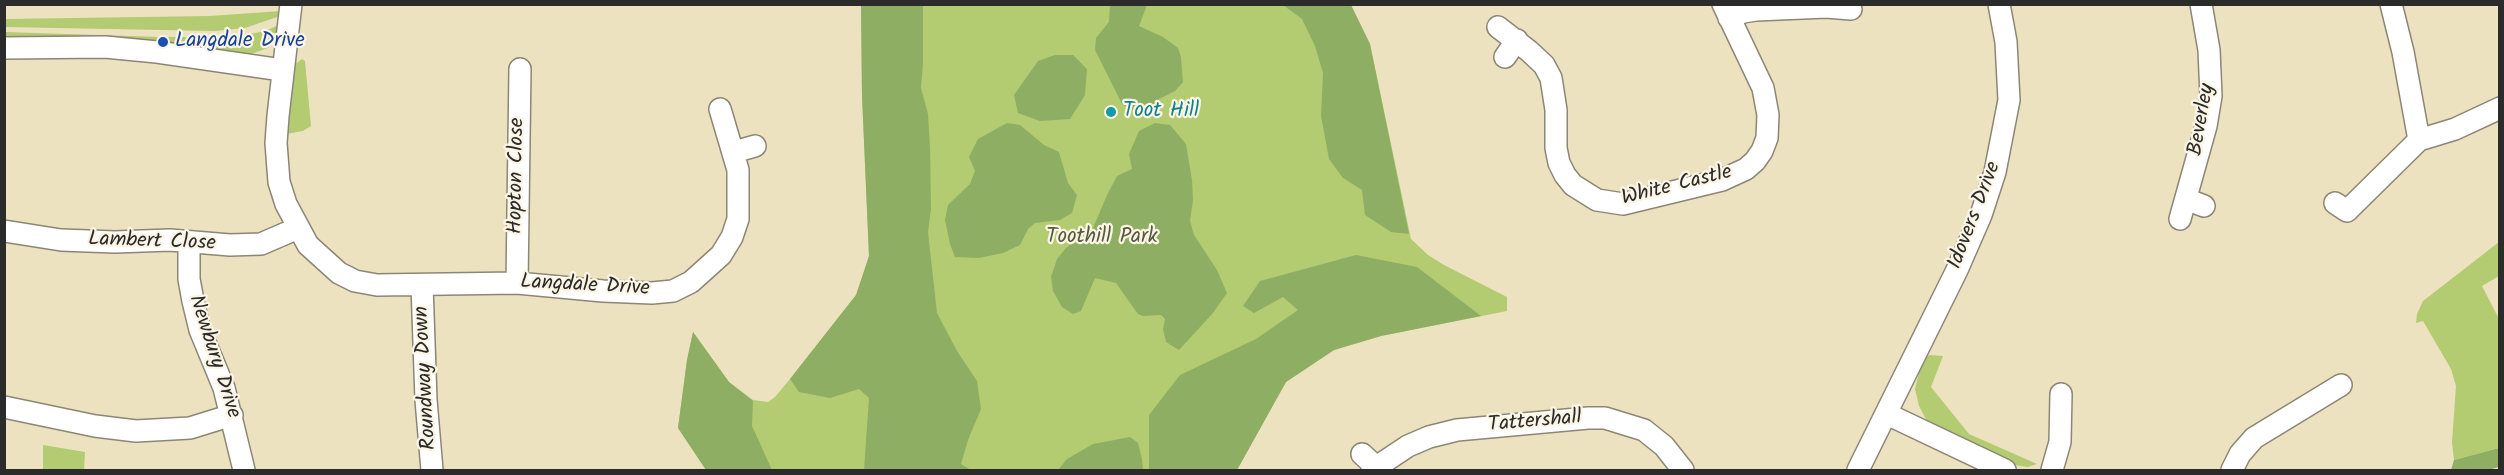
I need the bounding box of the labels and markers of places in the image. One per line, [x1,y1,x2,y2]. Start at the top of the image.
place label: Langdale Drive [175,29,305,55]
marker: Langdale Drive [156,35,170,49]
place label: Toot Hill [1123,99,1199,125]
marker: Toot Hill [1104,105,1118,119]

